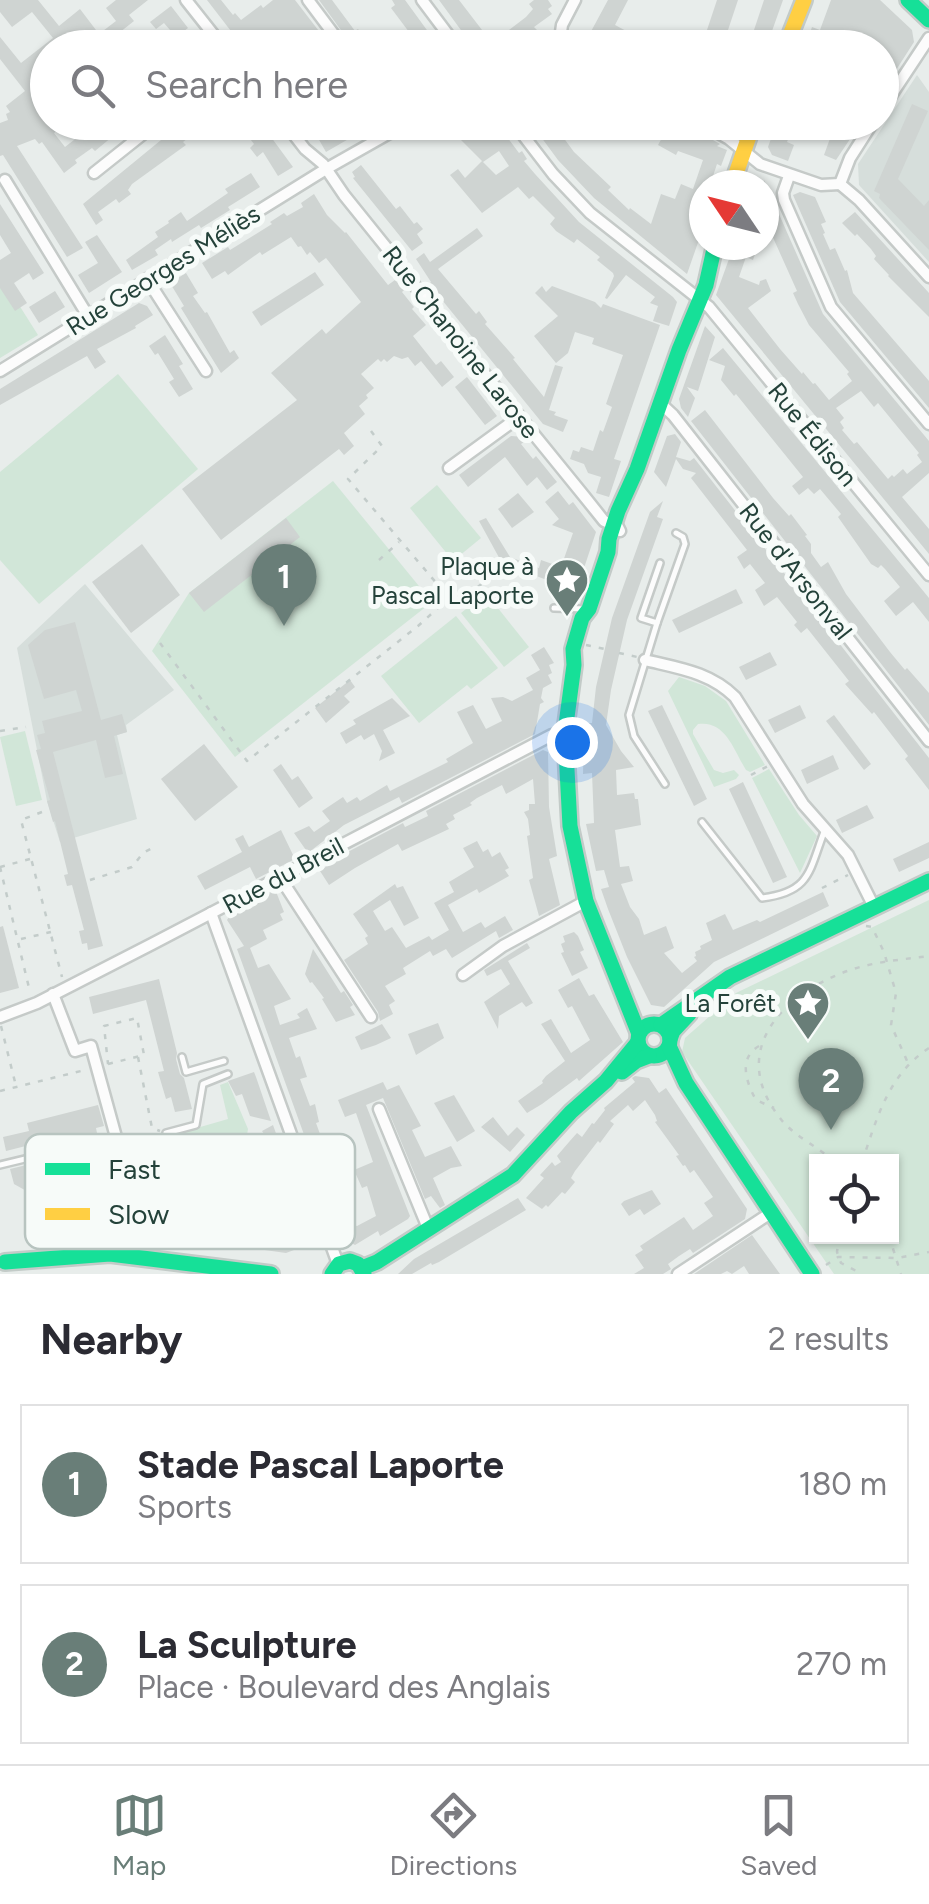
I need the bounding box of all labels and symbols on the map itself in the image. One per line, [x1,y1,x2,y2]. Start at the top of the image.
north arrow [689,170,779,260]
street label: Rue Georges Méliès [61,198,265,342]
street label: Rue Chanoine Larose [376,240,546,444]
street label: Rue Édison [762,376,864,492]
street label: Rue d'Arsonval [733,497,859,645]
pin: 1 [252,544,316,626]
place label: Plaque à Pascal Laporte [371,551,534,610]
place icon: Plaque à Pascal Laporte [544,557,590,618]
your location [547,717,598,768]
street label: Rue du Breil [217,831,349,919]
place icon: La Forêt [785,980,831,1041]
place label: La Forêt [685,988,776,1018]
pin: 2 [798,1048,864,1130]
legend [25,1134,355,1249]
text: Fast [108,1152,161,1186]
text: Slow [108,1197,169,1231]

